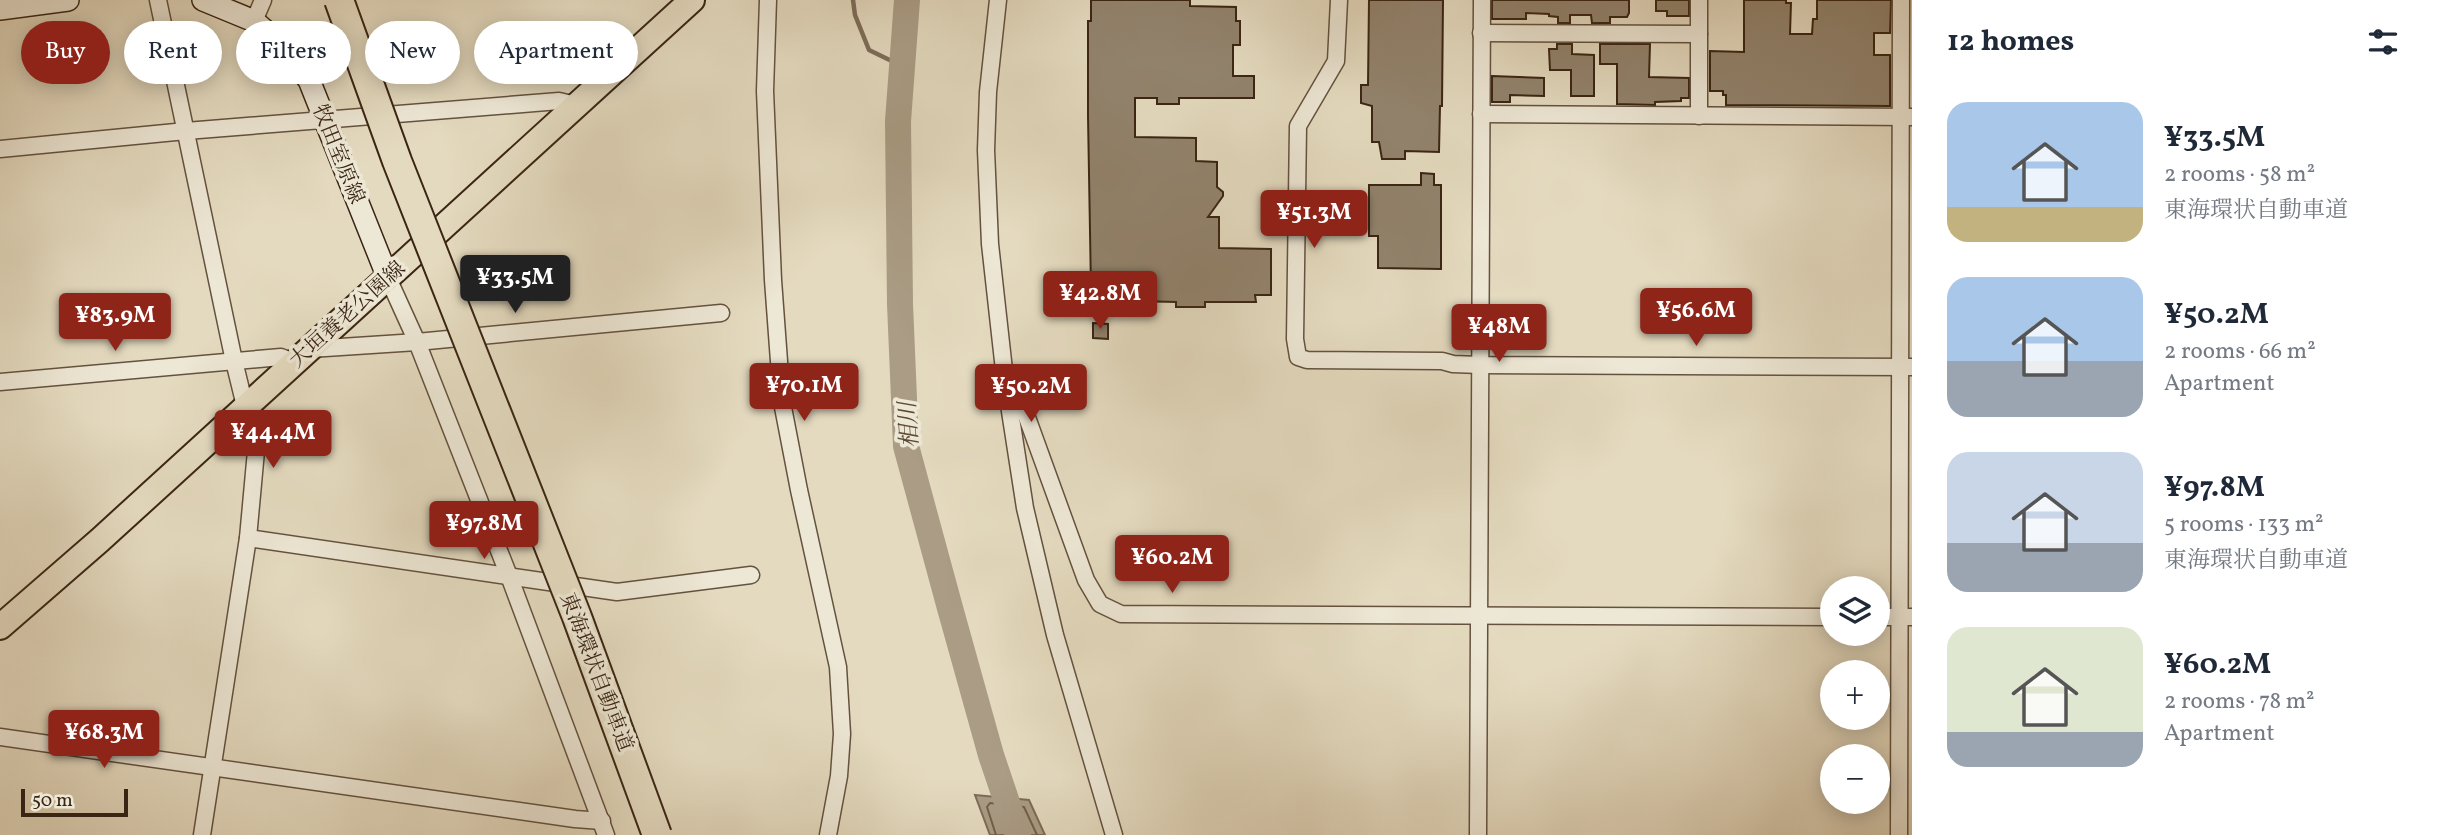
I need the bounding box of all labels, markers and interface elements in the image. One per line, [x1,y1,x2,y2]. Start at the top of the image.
chip: Buy [21,21,110,84]
chip: Rent [124,21,222,84]
chip: Filters [236,21,351,84]
chip: New [365,21,460,84]
chip: Apartment [474,21,638,84]
text: 12 homes [1947,21,2074,63]
icon: filters [2364,23,2402,61]
street label: 牧田室原線 [304,100,371,209]
text: ¥33.5M [2164,117,2265,159]
icon: home [2003,130,2087,214]
text: 2 rooms · 58 m² [2164,159,2315,191]
pin: ¥51.3M [1257,190,1371,250]
text: 東海環状自動車道 [2164,195,2348,227]
text: ¥51.3M [1277,197,1351,229]
street label: 大垣養老公園線 [284,255,412,375]
pin: ¥33.5M [458,256,572,315]
text: ¥33.5M [476,262,554,294]
pin: ¥42.8M [1043,272,1157,331]
text: ¥42.8M [1059,278,1141,310]
pin: ¥56.6M [1639,288,1753,348]
pin: ¥83.9M [58,294,172,353]
text: ¥50.2M [2164,294,2269,336]
text: ¥56.6M [1656,295,1736,327]
text: ¥83.9M [75,300,155,332]
pin: ¥48M [1458,304,1540,364]
icon: home [2003,305,2087,389]
text: ¥48M [1467,311,1531,343]
text: 2 rooms · 66 m² [2164,336,2316,368]
pin: ¥70.1M [747,364,861,423]
pin: ¥50.2M [974,364,1088,424]
text: Apartment [2164,368,2275,400]
text: ¥70.1M [766,370,842,402]
text: ¥50.2M [991,371,1071,403]
water label: 相川 [892,398,928,449]
pin: ¥44.4M [216,410,330,470]
text: ¥44.4M [230,417,316,449]
text: ¥97.8M [2164,467,2265,509]
icon: home [2003,480,2087,564]
pin: ¥97.8M [427,502,541,561]
text: ¥97.8M [445,508,523,540]
text: 5 rooms · 133 m² [2164,509,2324,541]
pin: ¥60.2M [1115,536,1229,595]
text: ¥60.2M [1131,542,1213,574]
text: 東海環状自動車道 [2164,545,2348,577]
map controls [1820,576,1890,814]
button: layers [1820,576,1890,646]
street label: 東海環状自動車道 [552,589,639,756]
text: ¥60.2M [2164,644,2271,686]
icon: home [2003,655,2087,739]
button: + [1820,660,1890,730]
text: 2 rooms · 78 m² [2164,686,2315,718]
pin: ¥68.3M [47,710,161,770]
text: ¥68.3M [64,717,144,749]
text: Apartment [2164,718,2275,750]
button: − [1820,744,1890,814]
scale bar [21,786,128,818]
text: 50 m [32,788,73,814]

